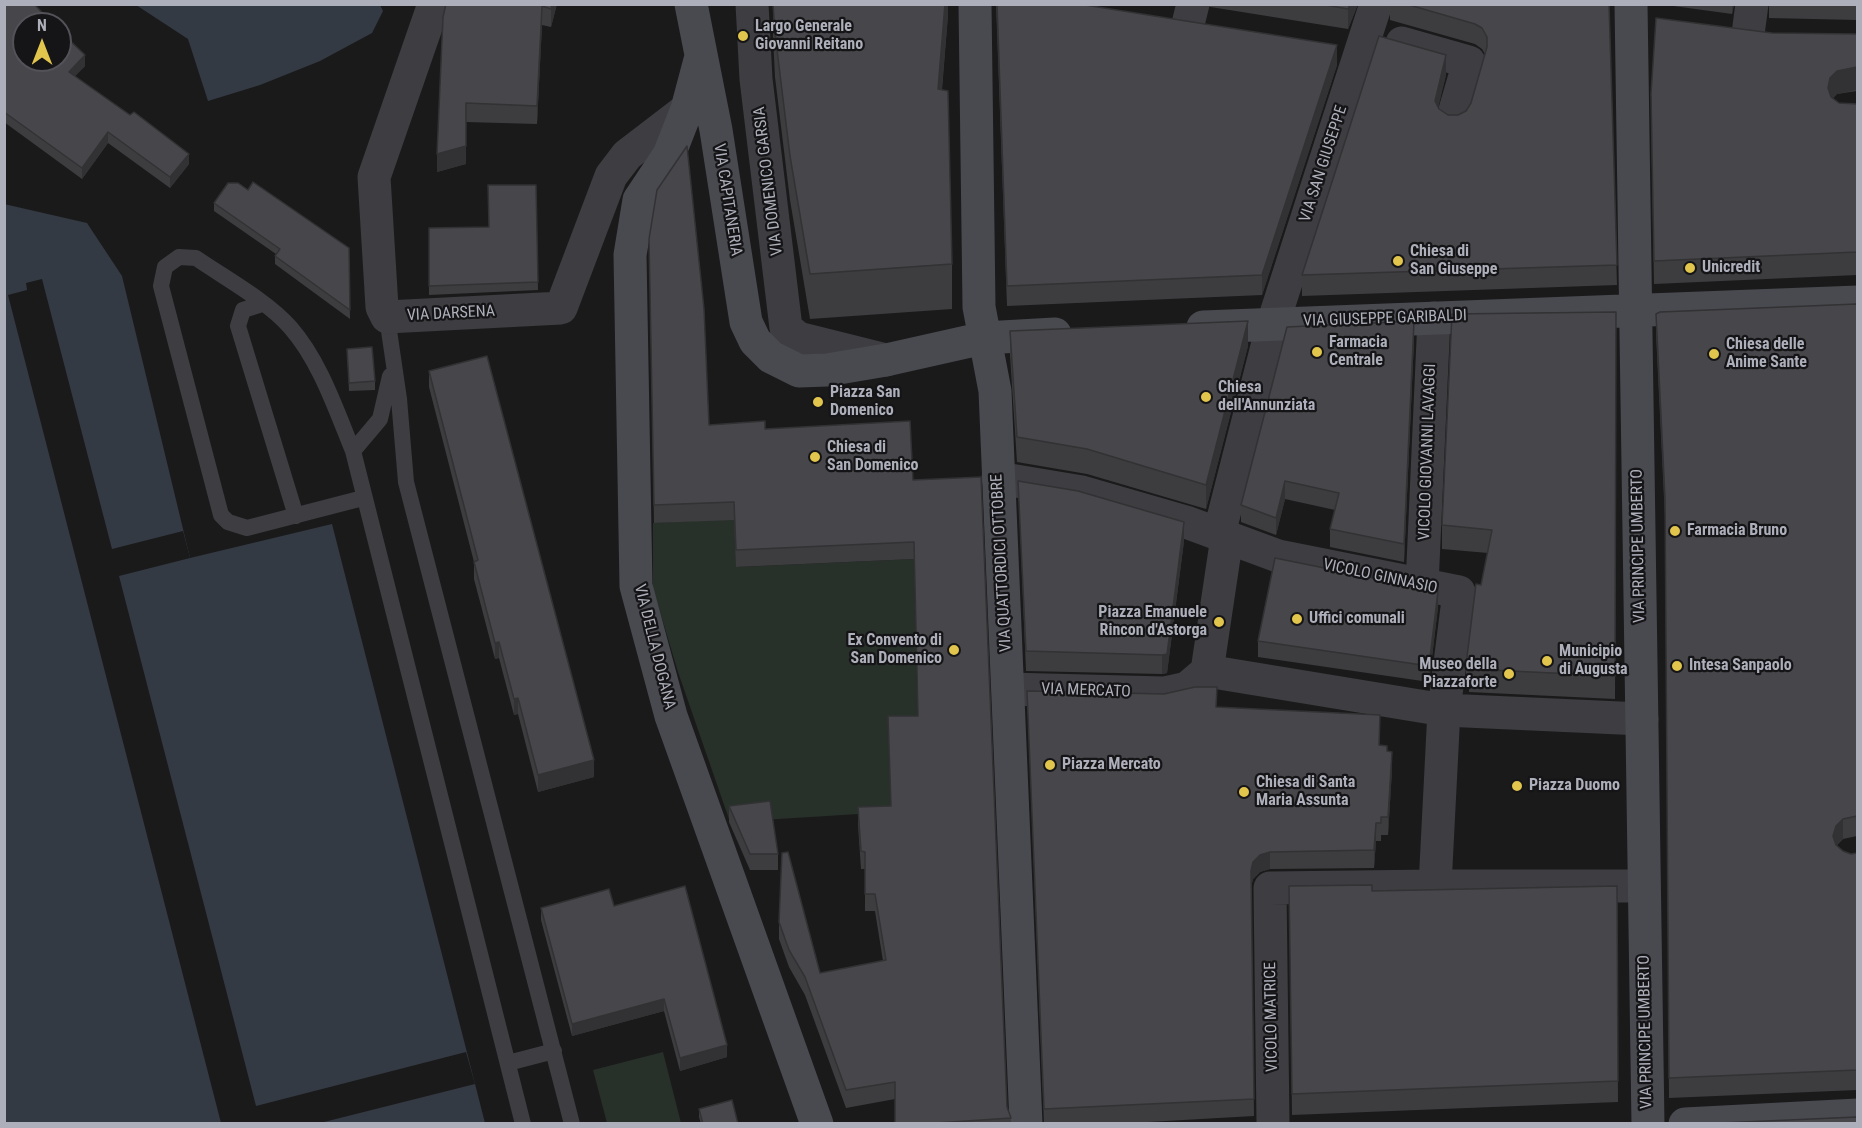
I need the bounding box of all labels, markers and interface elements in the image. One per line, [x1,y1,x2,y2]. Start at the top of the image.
north arrow [12,12,72,72]
text: N [37,16,47,35]
place label: Largo Generale Giovanni Reitano [755,17,863,55]
marker: Largo Generale Giovanni Reitano [736,29,750,43]
street label: VIA SAN GIUSEPPE [1296,103,1352,225]
street label: VIA DOMENICO GARSIA [750,105,788,257]
street label: VIA CAPITANERIA [709,142,745,258]
place label: Chiesa di San Giuseppe [1410,242,1497,280]
marker: Chiesa di San Giuseppe [1391,254,1405,268]
place label: Unicredit [1702,258,1760,278]
marker: Unicredit [1683,261,1697,275]
street label: VIA DARSENA [406,302,496,326]
street label: VIA GIUSEPPE GARIBALDI [1303,307,1467,331]
place label: Farmacia Centrale [1329,333,1388,371]
place label: Chiesa delle Anime Sante [1726,335,1807,373]
marker: Farmacia Centrale [1310,345,1324,359]
marker: Chiesa delle Anime Sante [1707,347,1721,361]
street label: VICOLO GIOVANNI LAVAGGI [1415,363,1441,541]
place label: Chiesa dell'Annunziata [1218,378,1315,416]
place label: Piazza San Domenico [830,383,900,421]
marker: Chiesa dell'Annunziata [1199,390,1213,404]
marker: Piazza San Domenico [811,395,825,409]
place label: Chiesa di San Domenico [827,438,918,476]
marker: Chiesa di San Domenico [808,450,822,464]
street label: VIA PRINCIPE UMBERTO [1628,469,1650,623]
street label: VIA QUATTORDICI OTTOBRE [988,474,1016,652]
place label: Farmacia Bruno [1687,521,1787,541]
marker: Farmacia Bruno [1668,524,1682,538]
street label: VICOLO GINNASIO [1321,555,1439,599]
street label: VIA DELLA DOGANA [629,583,679,711]
place label: Piazza Emanuele Rincon d'Astorga [1098,603,1207,641]
place label: Uffici comunali [1309,609,1405,629]
marker: Uffici comunali [1290,612,1304,626]
marker: Piazza Emanuele Rincon d'Astorga [1212,615,1226,629]
place label: Ex Convento di San Domenico [847,631,942,669]
place label: Municipio di Augusta [1559,642,1628,680]
marker: Ex Convento di San Domenico [947,643,961,657]
marker: Municipio di Augusta [1540,654,1554,668]
place label: Museo della Piazzaforte [1419,655,1497,693]
place label: Intesa Sanpaolo [1689,656,1792,676]
marker: Intesa Sanpaolo [1670,659,1684,673]
marker: Museo della Piazzaforte [1502,667,1516,681]
street label: VIA MERCATO [1041,680,1131,702]
place label: Piazza Mercato [1062,755,1161,775]
marker: Piazza Mercato [1043,758,1057,772]
place label: Chiesa di Santa Maria Assunta [1256,773,1355,811]
place label: Piazza Duomo [1529,776,1620,796]
marker: Piazza Duomo [1510,779,1524,793]
marker: Chiesa di Santa Maria Assunta [1237,785,1251,799]
street label: VIA PRINCIPE UMBERTO [1635,955,1657,1109]
street label: VICOLO MATRICE [1261,962,1283,1072]

